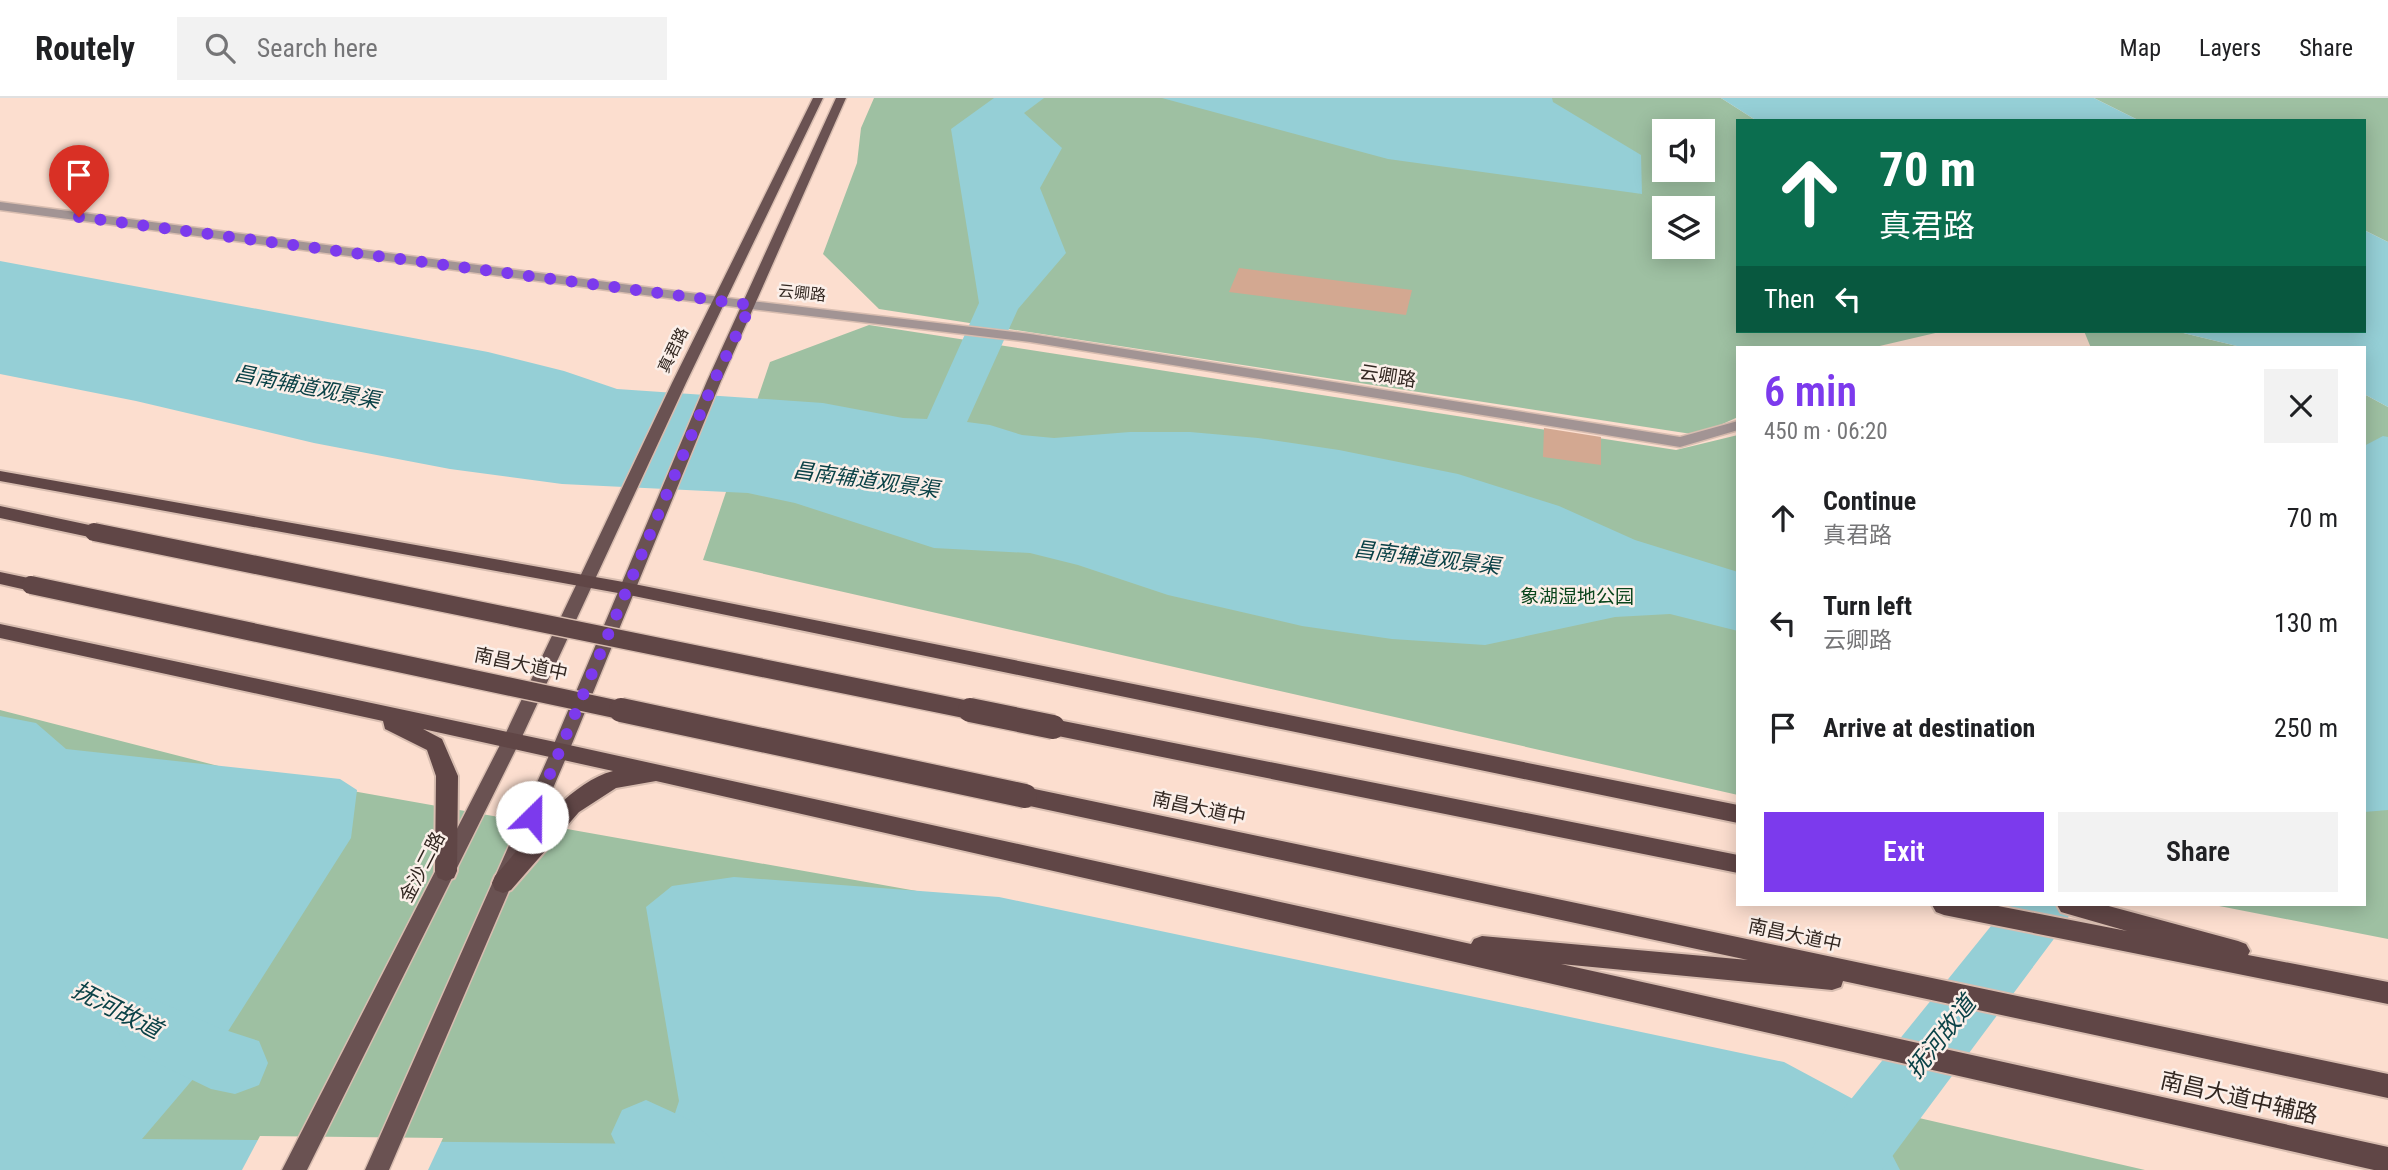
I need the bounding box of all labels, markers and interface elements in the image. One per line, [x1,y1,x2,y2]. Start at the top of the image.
search box [177,17,667,80]
text: Routely [35,29,135,68]
icon: search [201,29,239,67]
text: Search here [257,33,378,63]
text: Map [2120,34,2161,62]
text: Layers [2199,34,2261,62]
text: Share [2299,34,2353,62]
map controls [1652,119,1715,259]
button: sound [1652,119,1715,182]
text: 70 m [1879,141,1976,198]
pin [49,145,109,217]
icon: ahead [1764,147,1855,238]
icon: arrive [60,156,98,194]
button: layers [1652,196,1715,259]
text: 真君路 [1879,207,1975,245]
icon: left [1829,280,1867,318]
street label: 云卿路 [777,281,827,305]
text: Then [1764,284,1815,314]
street label: 真君路 [654,324,692,376]
street label: 云卿路 [1358,360,1418,392]
water label: 昌南辅道观景渠 [233,361,384,413]
text: 6 min [1764,367,1857,416]
button: close [2264,369,2338,443]
text: 450 m · 06:20 [1764,418,1888,445]
water label: 昌南辅道观景渠 [792,458,943,503]
text: Continue [1823,486,1916,516]
icon: ahead [1764,499,1802,537]
text: 70 m [2287,503,2338,533]
text: 真君路 [1823,522,1892,549]
water label: 昌南辅道观景渠 [1353,537,1504,579]
park label: 象湖湿地公园 [1520,585,1634,608]
text: Turn left [1823,591,1912,621]
icon: left [1764,604,1802,642]
text: 130 m [2274,608,2338,638]
text: 云卿路 [1823,627,1892,654]
street label: 南昌大道中 [472,643,570,685]
icon: arrive [1764,709,1802,747]
text: Arrive at destination [1823,713,2035,743]
text: 250 m [2274,713,2338,743]
position arrow [495,780,569,854]
street label: 南昌大道中 [1150,787,1248,829]
button: Exit [1764,812,2044,892]
button: Share [2058,812,2338,892]
street label: 金沙二路 [394,828,450,906]
street label: 南昌大道中 [1746,914,1844,956]
water label: 抚河故道 [68,976,169,1046]
water label: 抚河故道 [1900,988,1983,1083]
street label: 南昌大道中辅路 [2158,1067,2320,1129]

